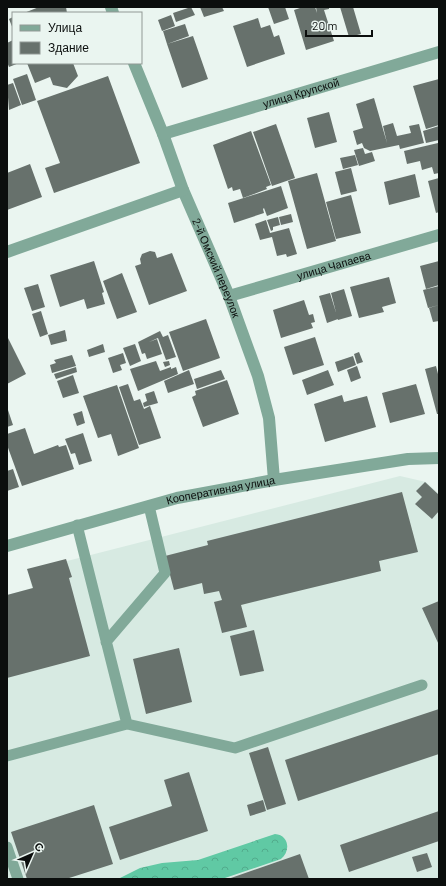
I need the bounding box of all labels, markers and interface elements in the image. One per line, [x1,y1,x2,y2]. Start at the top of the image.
legend [12,12,142,64]
scale bar [306,12,372,38]
text: 20 m [312,18,338,32]
text: Улица [48,20,82,35]
text: Здание [48,40,89,55]
street label: улица Крупской [261,75,341,110]
street label: 2-й Омский переулок [190,216,243,319]
street label: улица Чапаева [295,248,373,282]
street label: Кооперативная улица [165,473,277,507]
north arrow [12,834,52,874]
text: С [32,839,47,854]

